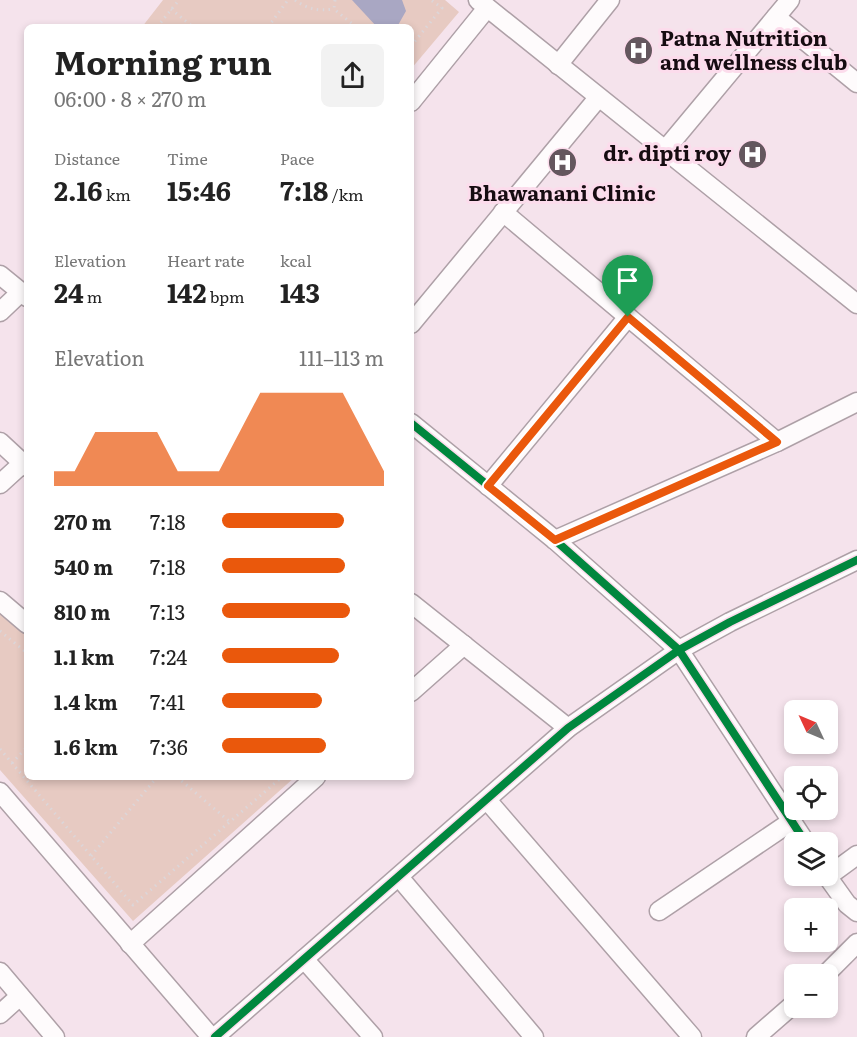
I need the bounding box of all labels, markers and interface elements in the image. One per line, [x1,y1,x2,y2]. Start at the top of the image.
place label: Patna Nutrition and wellness club [660,21,847,76]
hospital icon: Patna Nutrition and wellness club [623,35,655,67]
text: Morning run [54,36,272,85]
button: share [321,44,384,107]
text: 06:00 · 8 × 270 m [54,83,206,113]
place label: dr. dipti roy [603,136,731,167]
hospital icon: dr. dipti roy [736,138,768,170]
text: Distance [54,146,120,170]
text: Time [167,146,208,170]
text: Pace [280,146,314,170]
hospital icon: Bhawanani Clinic [546,147,578,179]
text: 2.16 [54,170,102,209]
text: 15:46 [167,170,231,209]
text: 7:18 [280,170,328,209]
place label: Bhawanani Clinic [468,176,656,207]
text: km [102,182,131,206]
text: /km [328,182,364,206]
text: Elevation [54,248,126,272]
text: Heart rate [167,248,245,272]
text: kcal [280,248,312,272]
pin [602,255,653,317]
icon: arrive [611,264,644,297]
text: 24 [54,272,84,311]
text: 142 [167,272,206,311]
text: 143 [280,272,320,311]
text: m [84,284,102,308]
text: bpm [206,284,244,308]
text: Elevation [54,342,144,372]
text: 111–113 m [299,342,384,372]
text: 270 m [54,506,112,536]
text: 7:18 [150,506,186,536]
text: 540 m [54,551,113,581]
text: 7:18 [150,551,186,581]
text: 810 m [54,596,110,626]
text: 7:13 [150,596,185,626]
text: 1.1 km [54,641,114,671]
text: 7:24 [150,641,187,671]
text: 1.4 km [54,686,118,716]
text: 7:41 [150,686,185,716]
north arrow [784,700,838,754]
map controls [784,700,838,1018]
text: 1.6 km [54,731,118,761]
text: 7:36 [150,731,188,761]
button: locate [784,766,838,820]
button: layers [784,832,838,886]
button: + [784,898,838,952]
button: − [784,964,838,1018]

